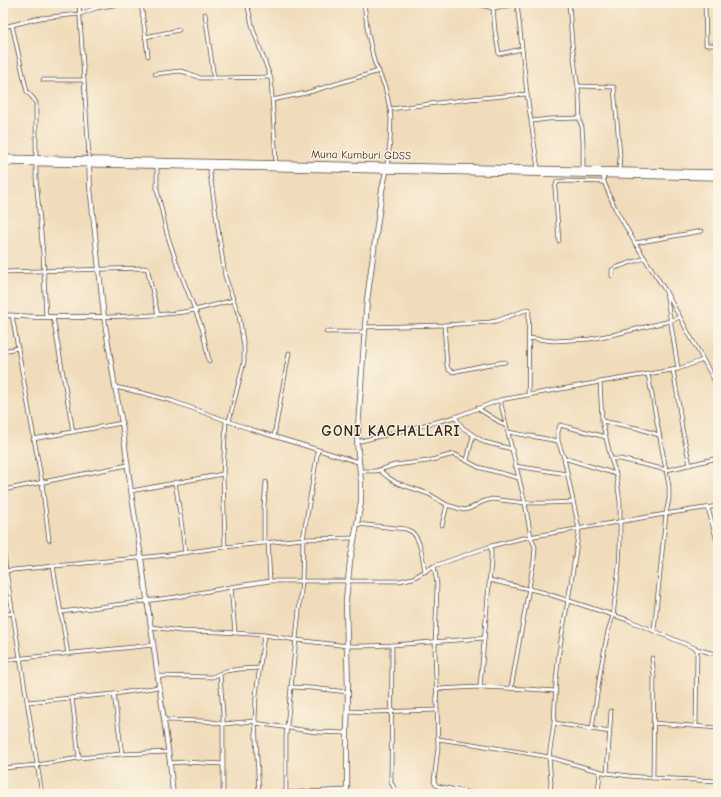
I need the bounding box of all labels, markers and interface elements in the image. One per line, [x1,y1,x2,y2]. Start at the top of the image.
street label: Muna Kumburi GDSS [311,148,411,162]
district label: GONI KACHALLARI [321,422,461,440]

